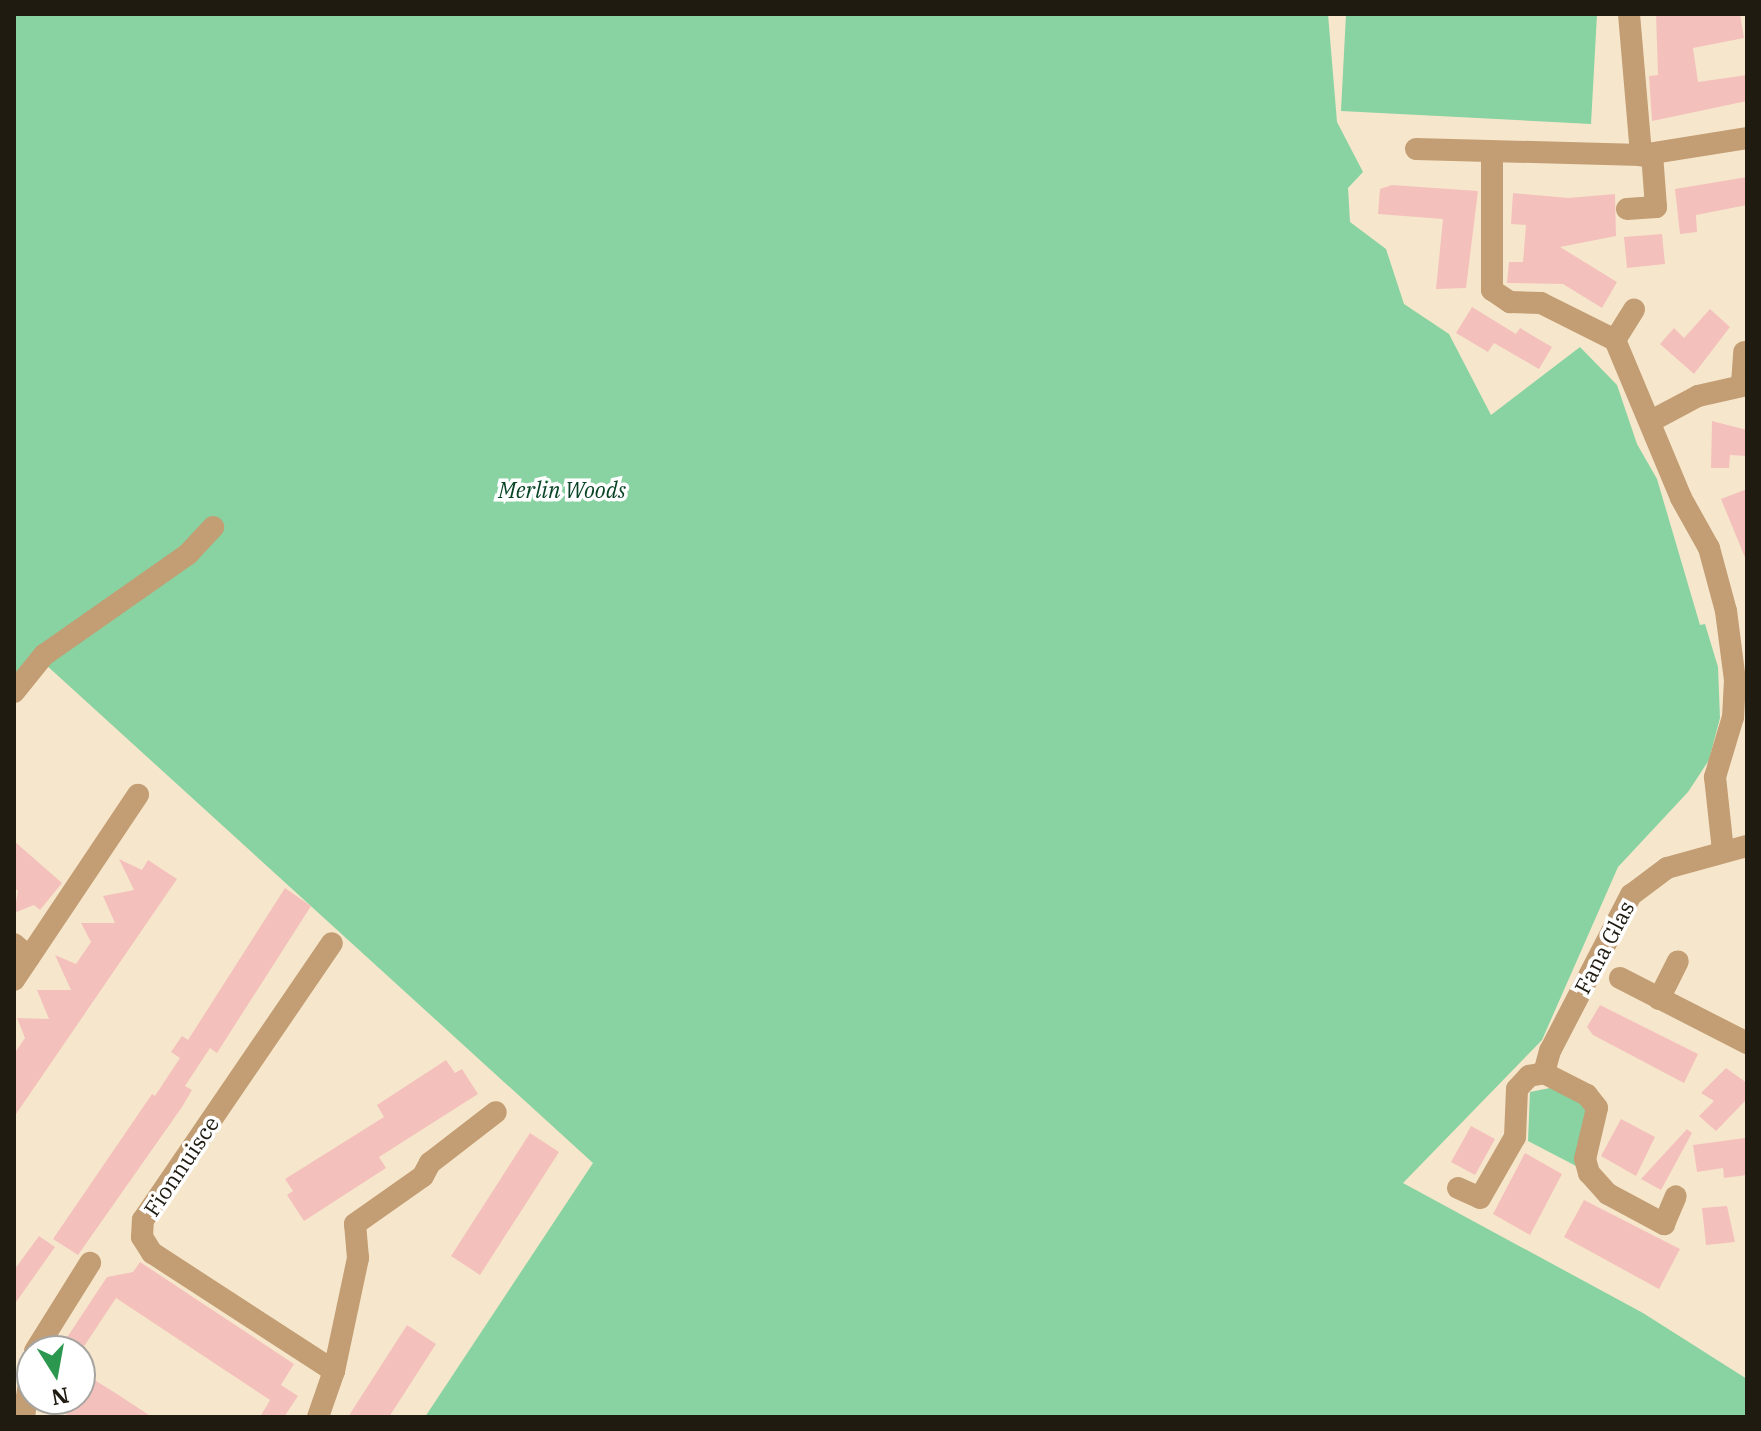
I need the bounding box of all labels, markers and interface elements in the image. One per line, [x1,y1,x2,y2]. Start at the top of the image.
park label: Merlin Woods [498,477,626,503]
street label: Fana Glas [1569,896,1639,998]
street label: Fionnuisce [138,1111,224,1221]
north arrow [16,1335,96,1415]
text: N [49,1381,72,1413]

